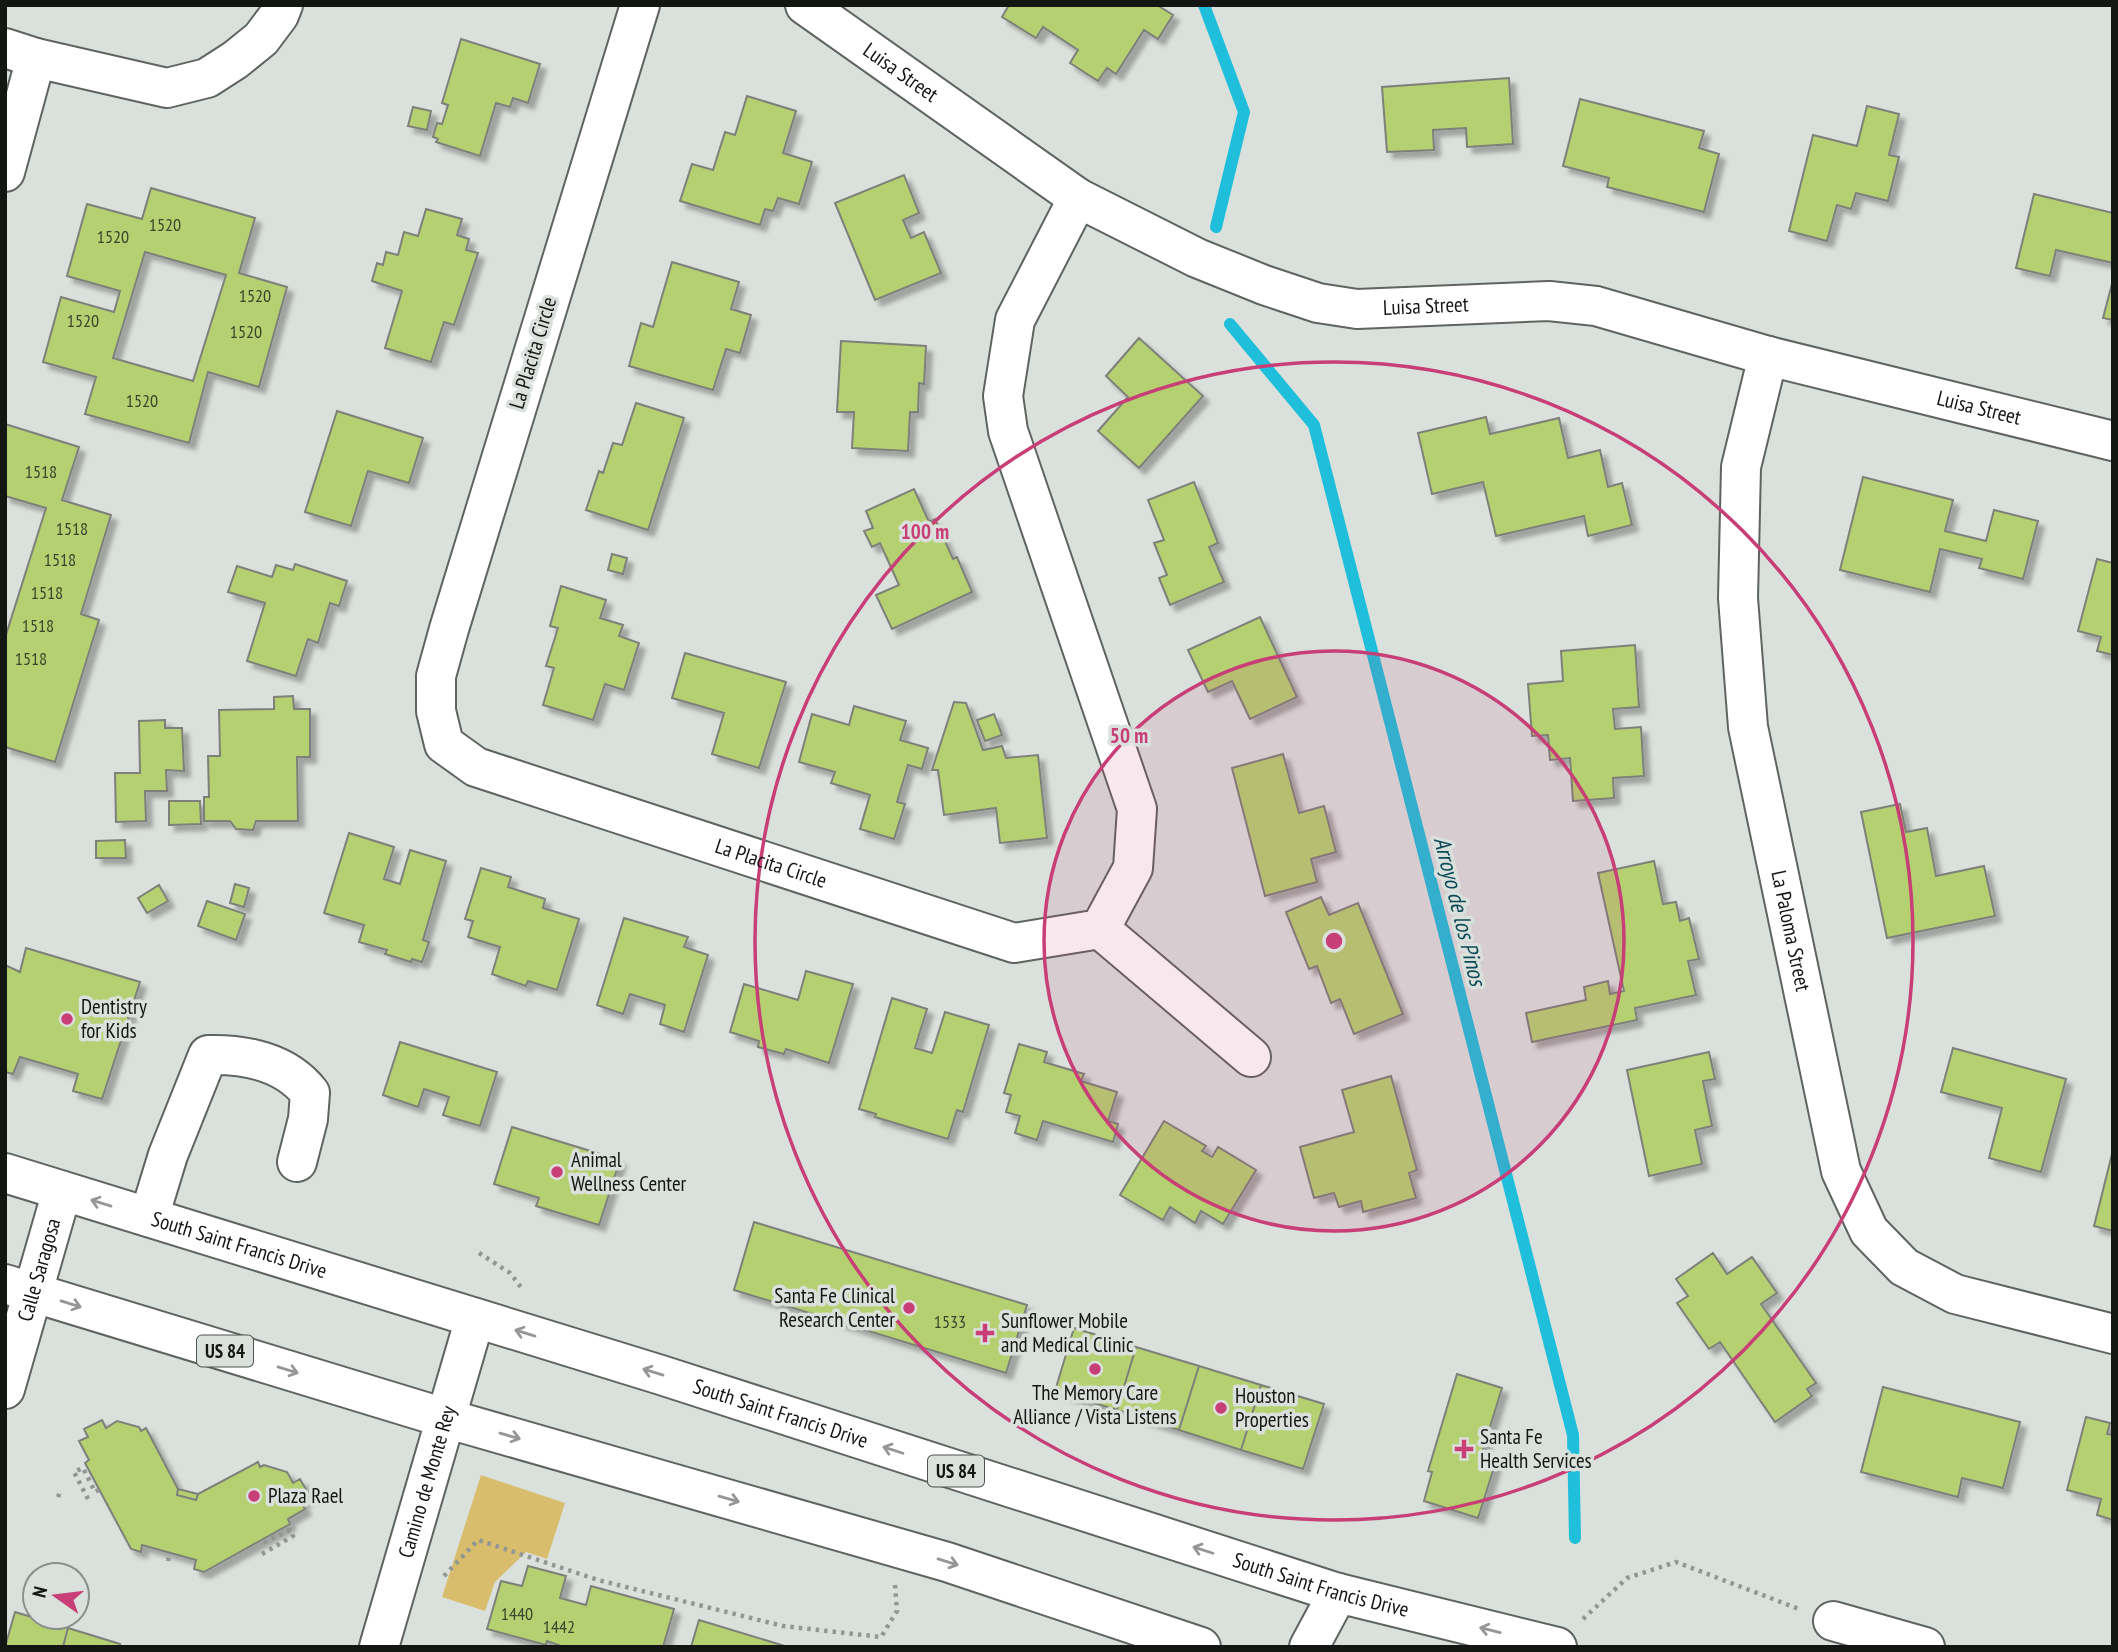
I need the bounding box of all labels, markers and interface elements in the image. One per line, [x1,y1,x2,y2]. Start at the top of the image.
street label: Luisa Street [858,36,944,108]
house number: 1520 [149,213,181,236]
house number: 1520 [97,225,129,248]
house number: 1520 [239,284,271,307]
street label: Luisa Street [1382,290,1469,321]
street label: La Placita Circle [503,294,562,412]
house number: 1520 [67,309,99,332]
house number: 1520 [230,320,262,343]
street label: Luisa Street [1934,384,2024,431]
house number: 1520 [126,389,158,412]
house number: 1518 [25,460,57,483]
house number: 1518 [56,517,88,540]
text: 100 m [901,518,949,545]
house number: 1518 [44,548,76,571]
house number: 1518 [31,581,63,604]
house number: 1518 [22,614,54,637]
house number: 1518 [15,647,47,670]
text: 50 m [1110,722,1148,749]
street label: La Placita Circle [712,832,830,894]
water label: Arroyo de los Pinos [1428,834,1493,990]
street label: La Paloma Street [1765,868,1817,994]
centre of rings [1322,929,1346,953]
place label: Dentistry for Kids [81,993,147,1044]
marker: Dentistry for Kids [59,1011,75,1027]
place label: Animal Wellness Center [571,1146,687,1197]
marker: Animal Wellness Center [549,1164,565,1180]
one-way arrow [90,1195,112,1208]
street label: South Saint Francis Drive [148,1205,330,1284]
street label: Calle Saragosa [11,1215,66,1324]
place label: Santa Fe Clinical Research Center [774,1282,895,1333]
one-way arrow [59,1299,81,1311]
marker: Santa Fe Clinical Research Center [901,1300,917,1316]
place label: Sunflower Mobile and Medical Clinic [1001,1307,1134,1358]
house number: 1533 [934,1310,966,1333]
marker: Sunflower Mobile and Medical Clinic [975,1323,995,1343]
one-way arrow [514,1325,536,1338]
road number: US 84 [197,1336,253,1366]
marker: The Memory Care Alliance / Vista Listens [1087,1361,1103,1377]
one-way arrow [277,1365,299,1377]
one-way arrow [643,1365,665,1378]
street label: South Saint Francis Drive [690,1372,871,1454]
place label: The Memory Care Alliance / Vista Listens [1013,1379,1177,1430]
place label: Houston Properties [1235,1382,1309,1433]
marker: Houston Properties [1213,1400,1229,1416]
street label: Camino de Monte Rey [392,1403,462,1561]
place label: Santa Fe Health Services [1480,1423,1592,1474]
one-way arrow [499,1431,521,1444]
marker: Santa Fe Health Services [1454,1439,1474,1459]
one-way arrow [882,1443,904,1456]
road number: US 84 [928,1456,984,1486]
place label: Plaza Rael [268,1482,343,1509]
marker: Plaza Rael [246,1488,262,1504]
one-way arrow [717,1493,740,1506]
one-way arrow [1192,1543,1214,1556]
street label: South Saint Francis Drive [1230,1546,1412,1623]
one-way arrow [936,1557,958,1569]
north arrow [21,1561,91,1631]
text: N [27,1584,52,1600]
house number: 1440 [501,1602,533,1625]
house number: 1442 [543,1615,575,1638]
one-way arrow [1479,1623,1502,1636]

